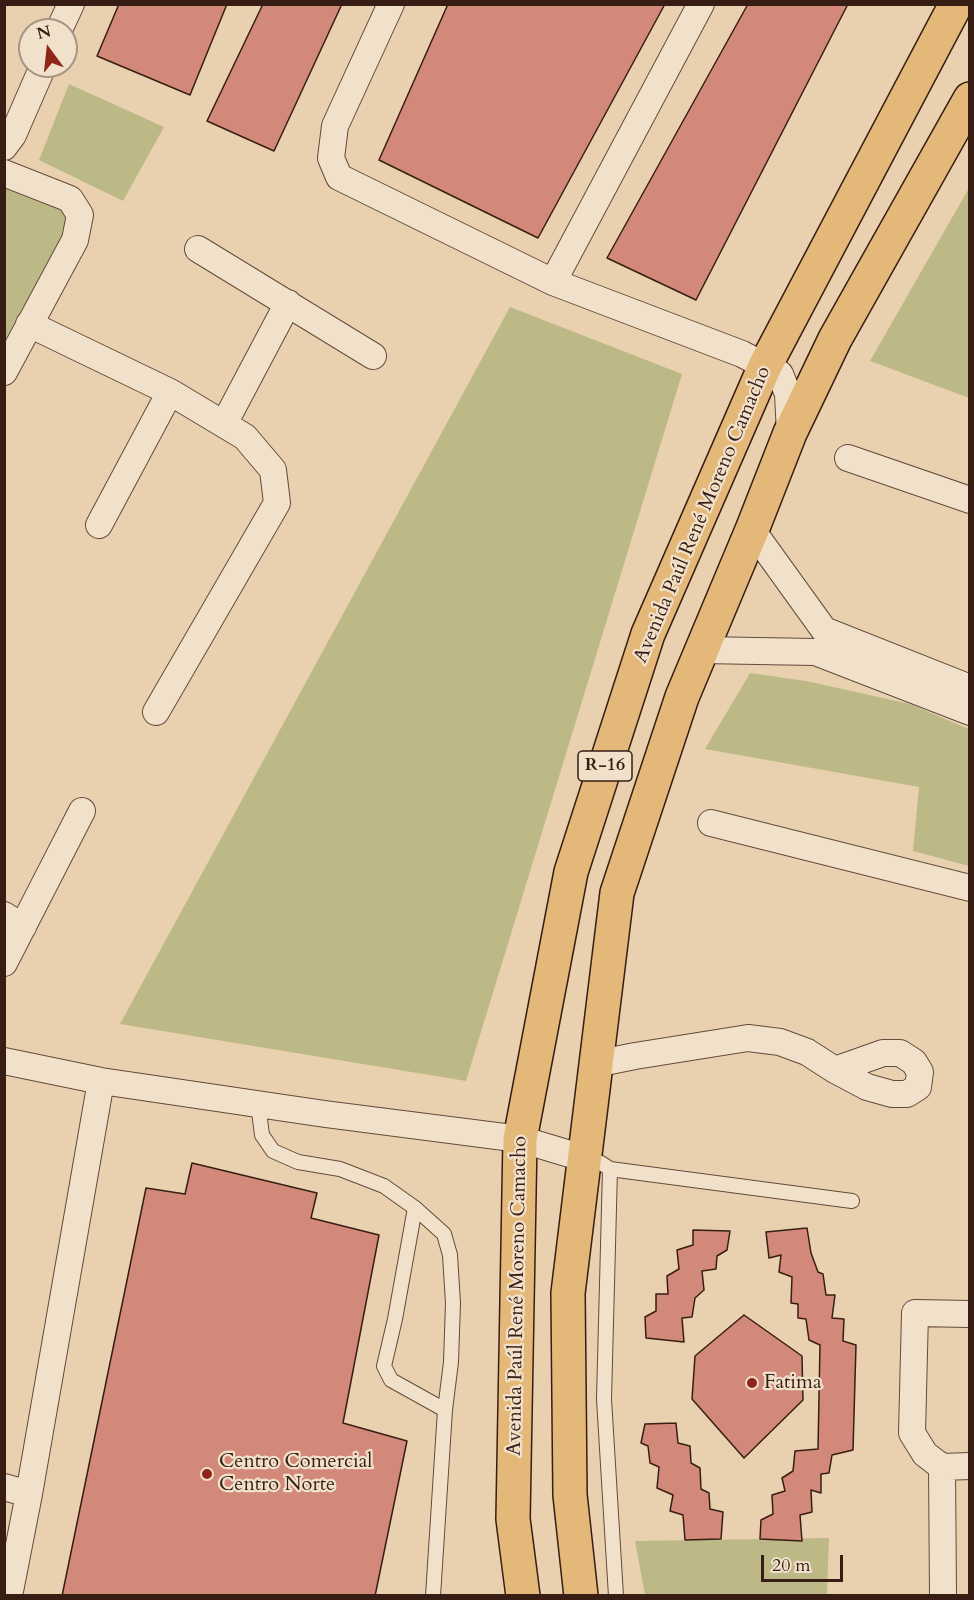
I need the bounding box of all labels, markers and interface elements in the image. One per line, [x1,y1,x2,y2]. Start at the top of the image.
north arrow [18,18,78,78]
text: N [34,20,53,45]
street label: Avenida Paúl René Moreno Camacho [629,363,777,667]
road number: R-16 [578,751,632,781]
street label: Avenida Paúl René Moreno Camacho [503,1136,533,1456]
place label: Fatima [764,1371,822,1395]
marker: Fatima [745,1376,759,1390]
place label: Centro Comercial Centro Norte [219,1450,372,1497]
marker: Centro Comercial Centro Norte [200,1467,214,1481]
scale bar [764,1543,846,1581]
text: 20 m [772,1553,811,1578]

